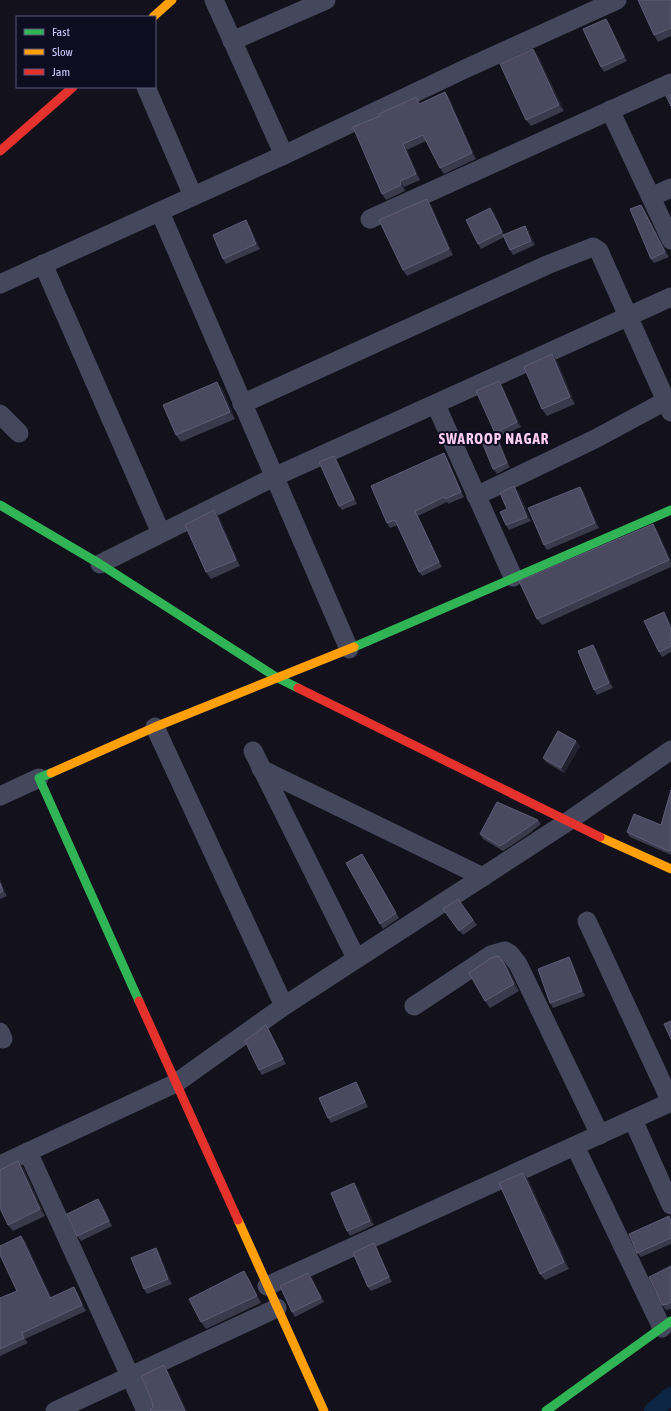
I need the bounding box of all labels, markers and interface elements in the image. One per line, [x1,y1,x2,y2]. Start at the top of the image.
legend [16,16,156,88]
text: Fast [52,25,70,39]
text: Slow [52,45,73,59]
text: Jam [52,65,70,79]
district label: SWAROOP NAGAR [439,430,549,447]

